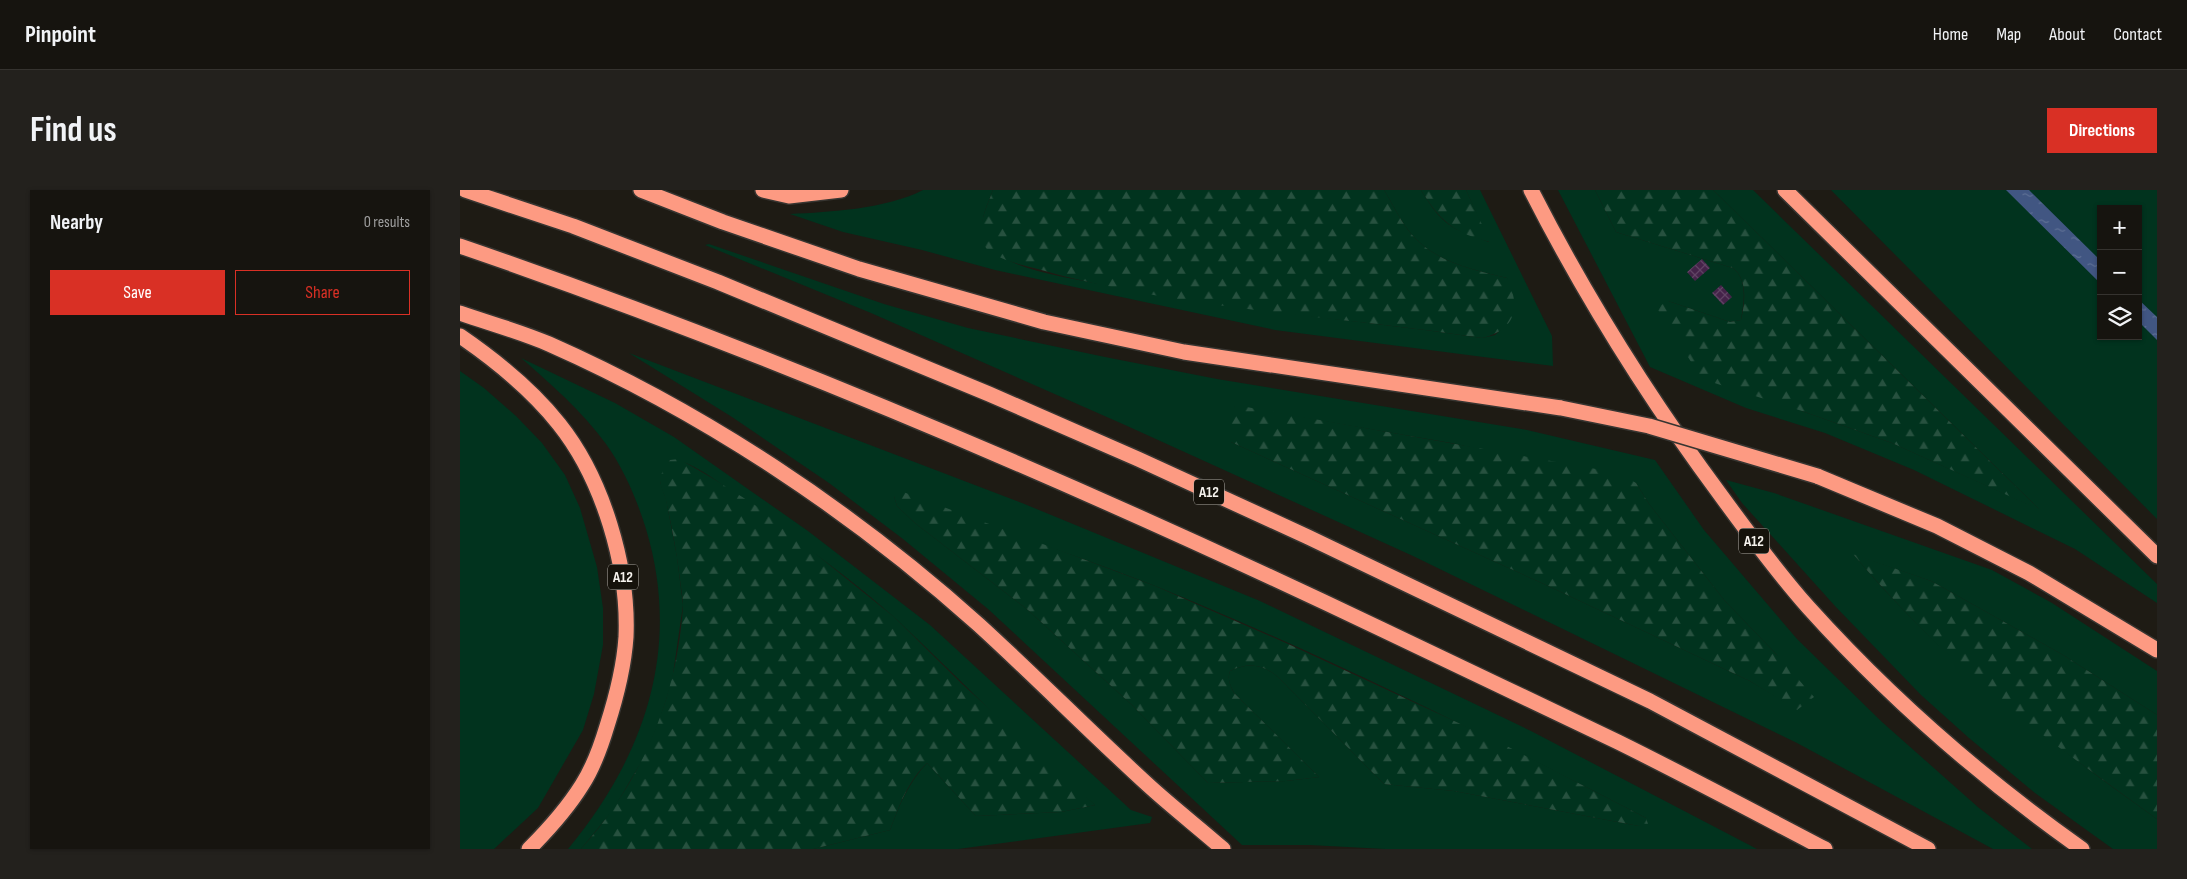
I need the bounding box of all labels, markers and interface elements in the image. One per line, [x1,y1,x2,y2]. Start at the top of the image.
text: Pinpoint [25,20,96,49]
text: Home [1933,24,1968,45]
text: Map [1996,24,2021,45]
text: About [2049,24,2085,45]
text: Contact [2113,24,2162,45]
button: Directions [2047,108,2157,153]
text: Find us [30,109,117,152]
map controls [2097,205,2142,340]
button: + [2097,205,2142,250]
text: Nearby [50,210,103,235]
text: 0 results [364,213,410,232]
button: − [2097,250,2142,295]
button: Save [50,270,225,315]
button: Share [235,270,410,315]
button: layers [2097,295,2142,340]
road number: A12 [1194,480,1224,504]
road number: A12 [1739,528,1769,554]
road number: A12 [608,564,638,590]

